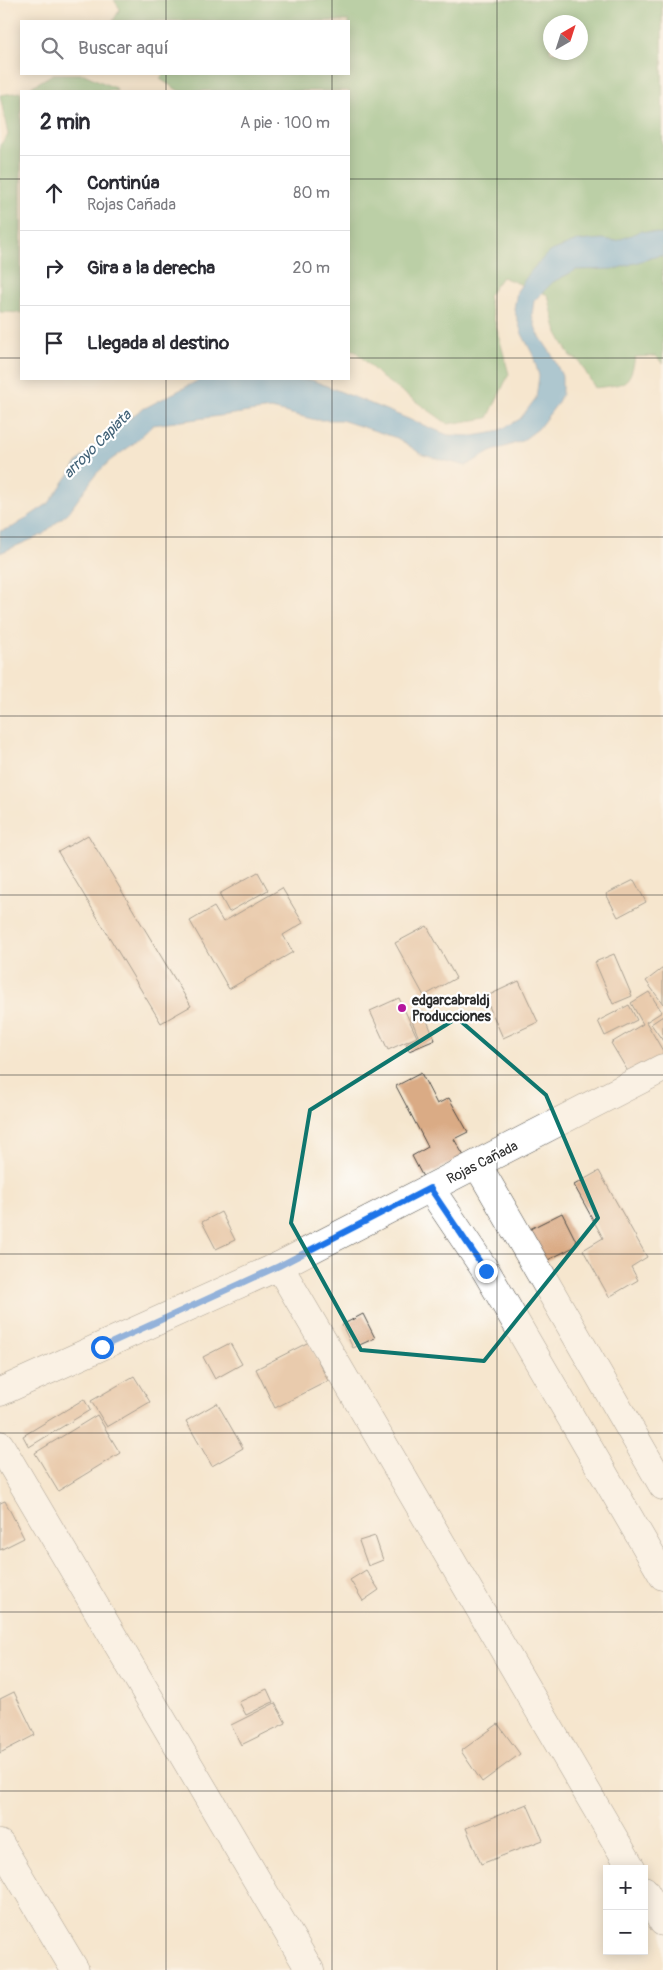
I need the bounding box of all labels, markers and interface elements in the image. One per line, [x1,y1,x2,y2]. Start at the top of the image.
north arrow [543,15,588,60]
search box [20,20,350,75]
icon: search [38,34,66,62]
text: Buscar aquí [78,36,169,60]
text: 2 min [40,109,90,136]
text: A pie · 100 m [240,113,330,133]
text: Continúa [87,171,160,195]
icon: ahead [40,179,68,207]
text: 80 m [293,183,330,203]
text: Rojas Cañada [87,195,176,215]
icon: right [40,254,68,282]
text: Gira a la derecha [87,256,215,280]
text: 20 m [292,258,330,278]
icon: arrive [40,329,68,357]
text: Llegada al destino [87,331,229,355]
water label: arroyo Capiata [59,406,136,482]
place label: edgarcabraldj Producciones [411,992,492,1025]
marker: edgarcabraldj Producciones [396,1002,408,1014]
street label: Rojas Cañada [444,1137,521,1188]
route end [475,1260,498,1283]
route start [91,1336,114,1359]
map controls [603,1865,648,1955]
button: + [603,1865,648,1910]
button: − [603,1910,648,1955]

